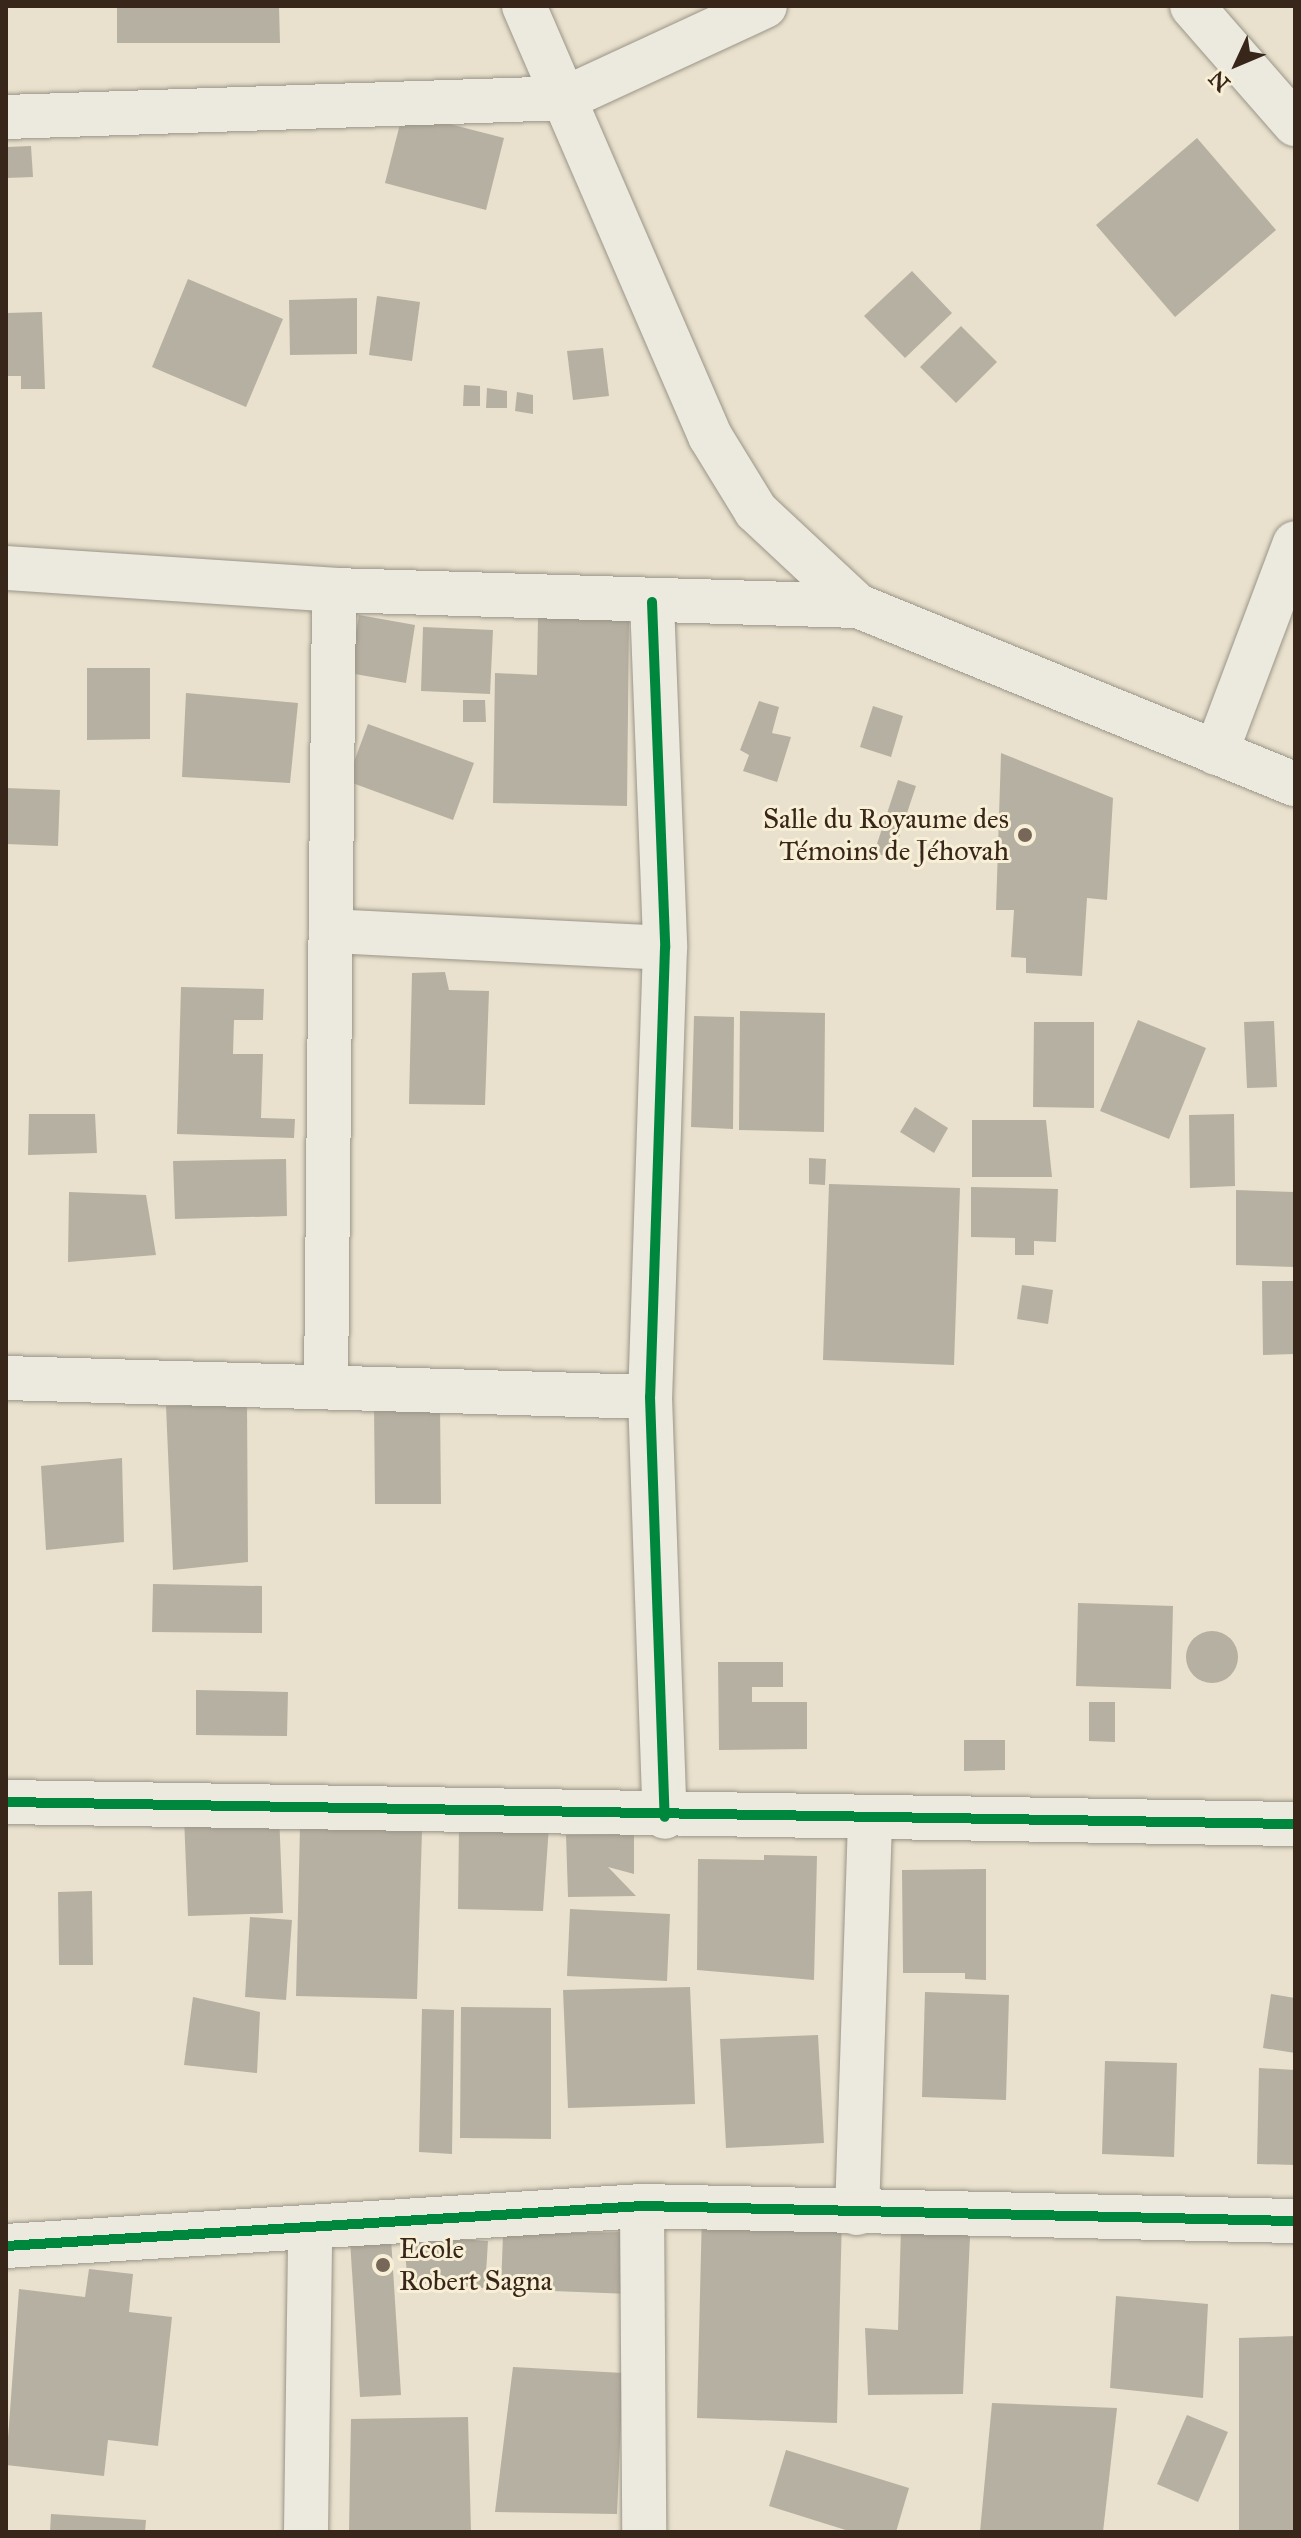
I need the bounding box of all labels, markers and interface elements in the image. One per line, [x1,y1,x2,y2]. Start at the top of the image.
north arrow [1197,24,1277,104]
text: N [1203,65,1236,97]
place label: Salle du Royaume des Témoins de Jéhovah [763,802,1009,868]
marker: Salle du Royaume des Témoins de Jéhovah [1016,826,1034,844]
place label: Ecole Robert Sagna [399,2232,552,2298]
marker: Ecole Robert Sagna [374,2256,392,2274]

